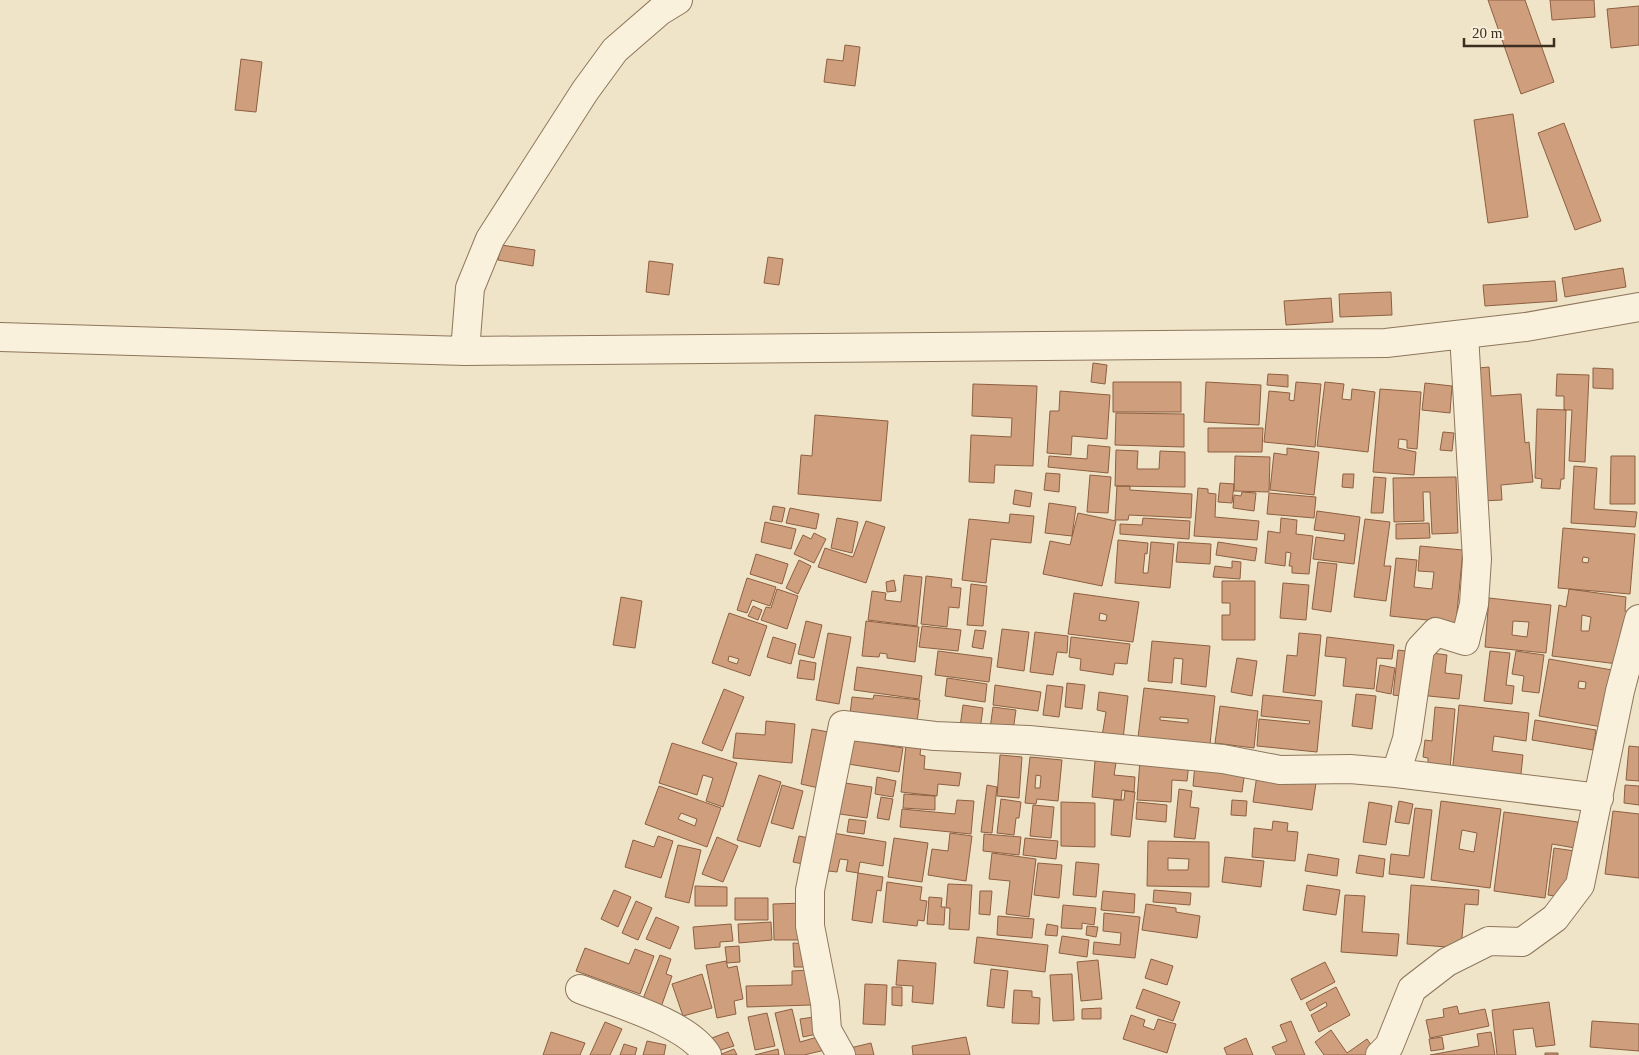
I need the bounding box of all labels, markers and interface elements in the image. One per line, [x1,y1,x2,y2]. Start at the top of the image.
scale bar [1464,15,1554,47]
text: 20 m [1472,25,1503,41]

